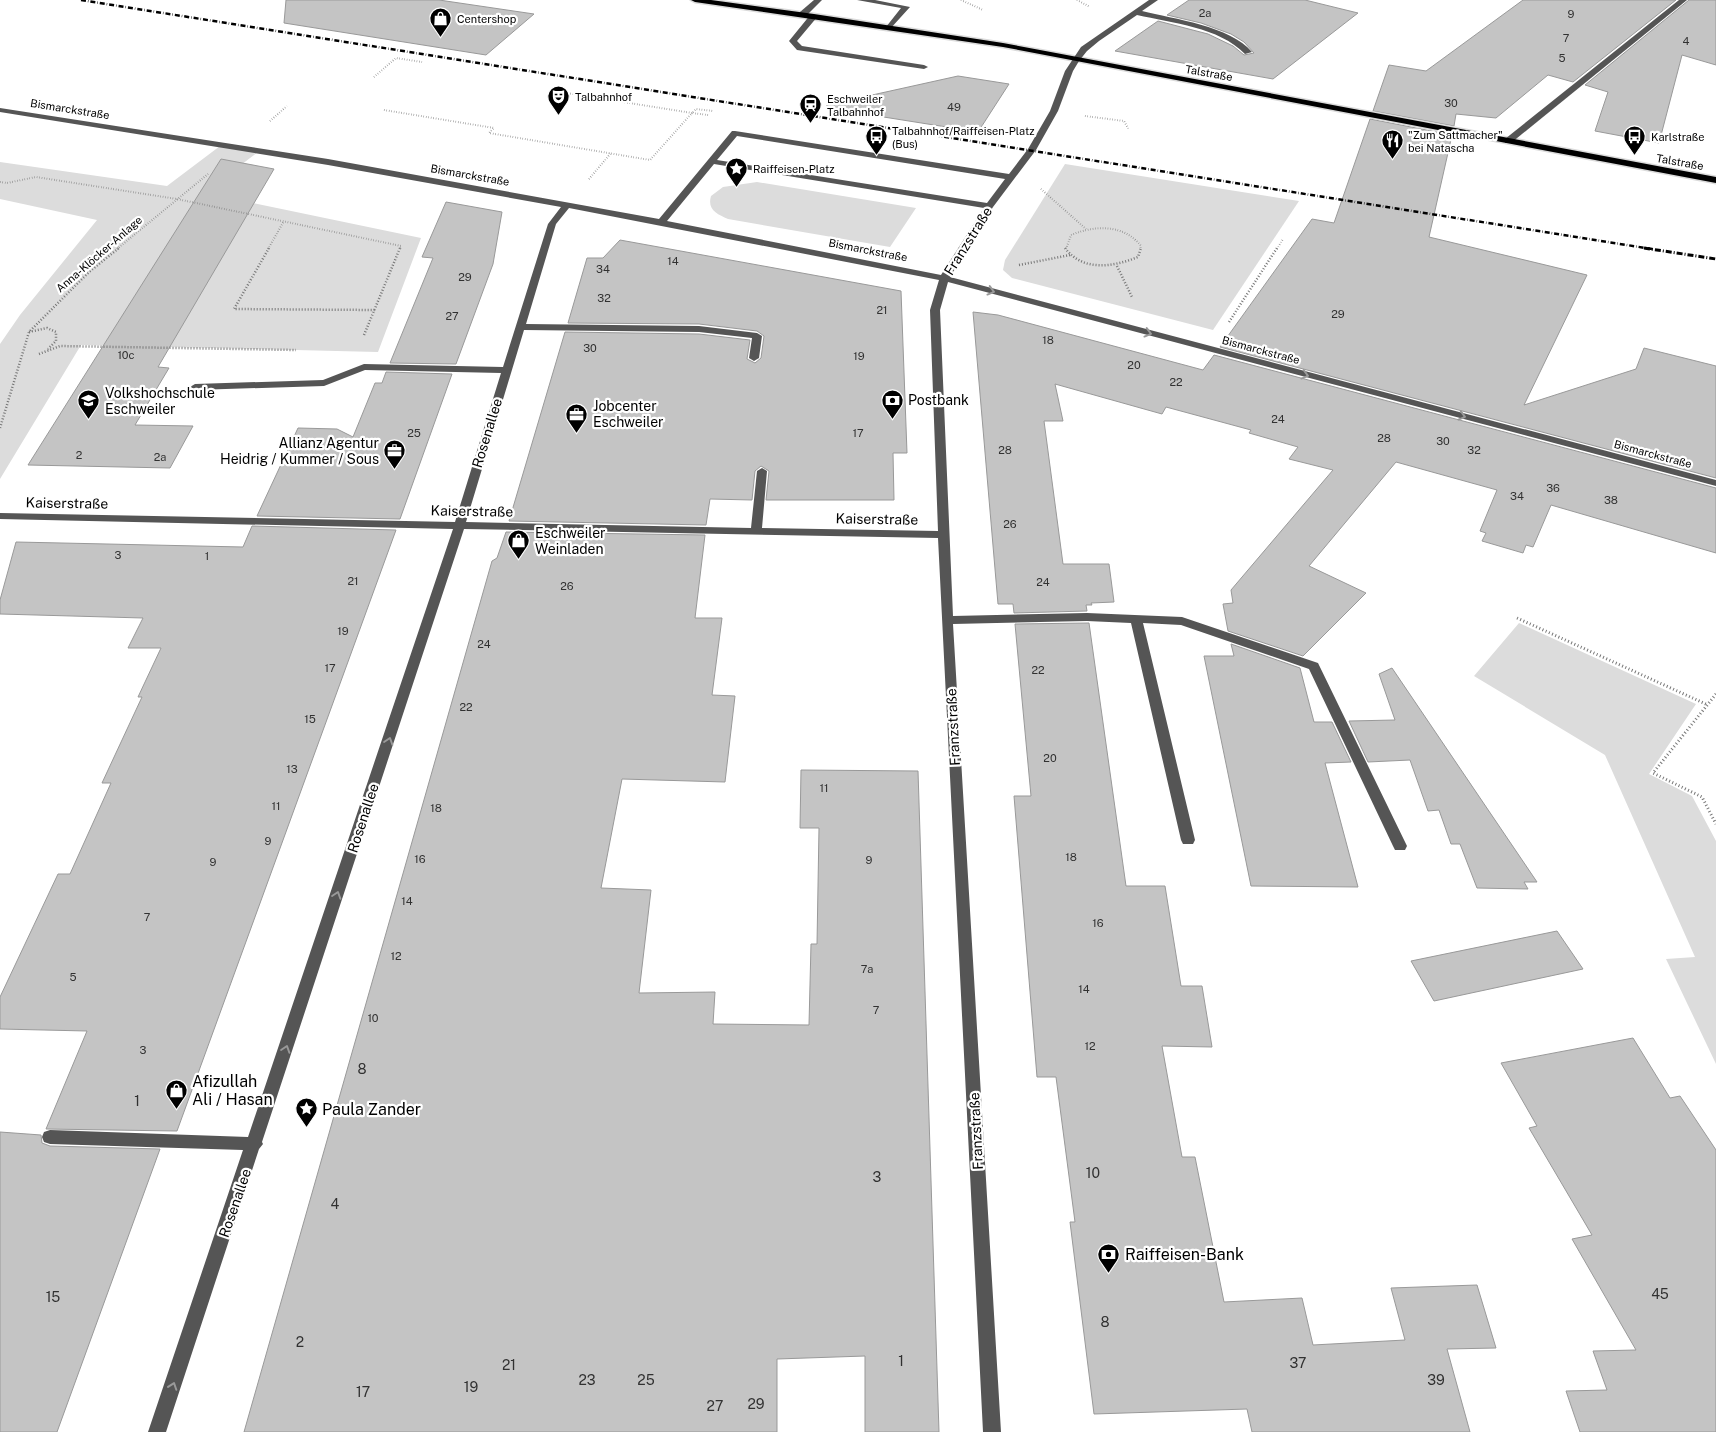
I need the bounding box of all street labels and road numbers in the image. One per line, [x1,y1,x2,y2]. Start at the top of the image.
street label: Talstraße [1184,63,1234,83]
street label: Bismarckstraße [30,97,110,121]
street label: Talstraße [1655,152,1705,172]
street label: Bismarckstraße [430,162,510,188]
street label: Franzstraße [941,204,995,278]
street label: Anna-Klöcker-Anlage [54,214,144,294]
street label: Bismarckstraße [828,236,908,264]
street label: Bismarckstraße [1221,334,1301,366]
street label: Rosenallee [469,396,505,470]
street label: Bismarckstraße [1613,438,1693,470]
street label: Kaiserstraße [26,494,108,512]
street label: Kaiserstraße [431,502,513,520]
street label: Kaiserstraße [836,510,918,528]
street label: Franzstraße [943,688,963,766]
street label: Rosenallee [344,781,382,855]
street label: Franzstraße [966,1092,986,1170]
street label: Rosenallee [216,1166,254,1240]

